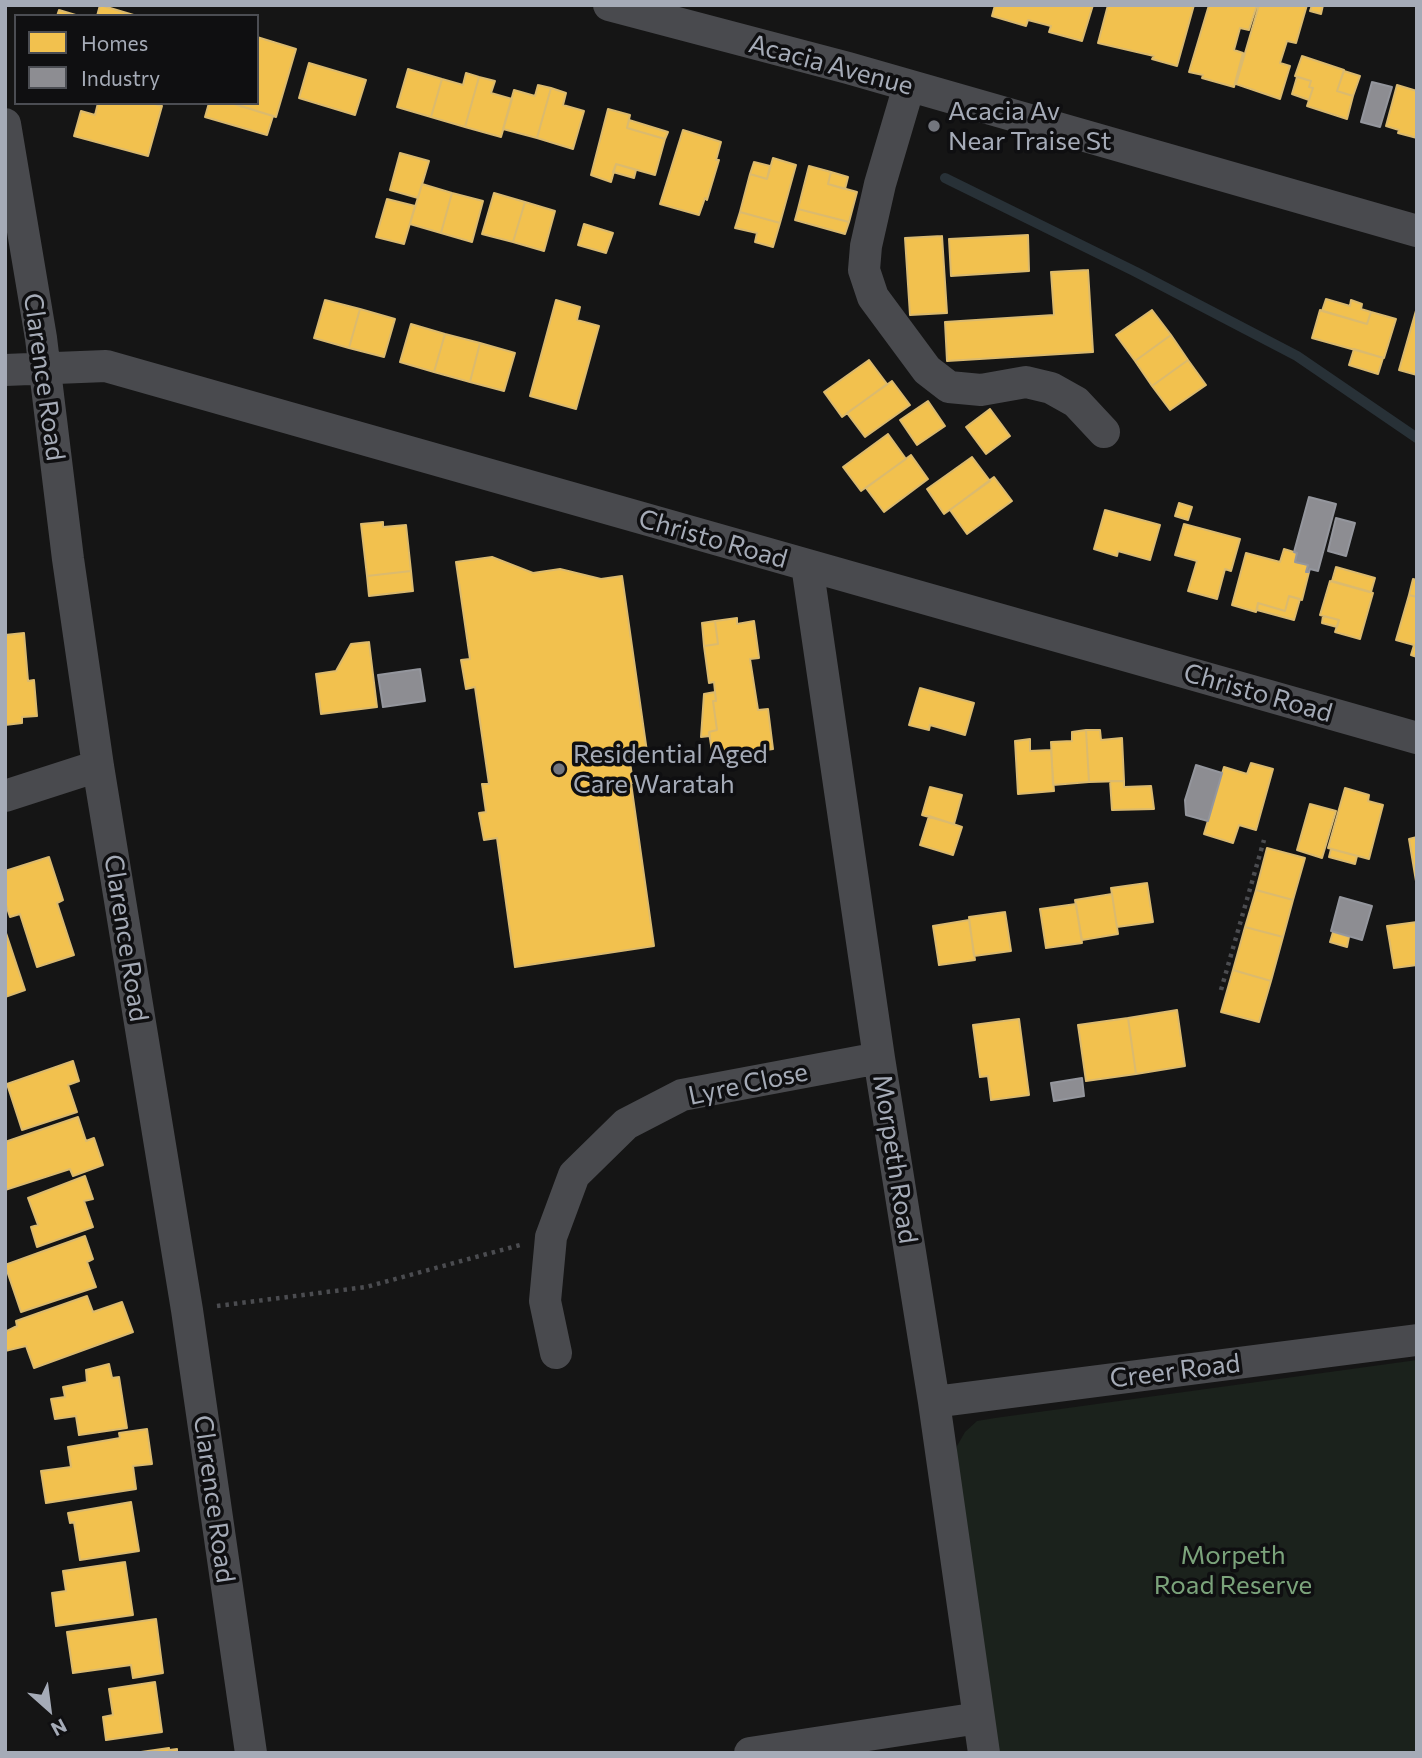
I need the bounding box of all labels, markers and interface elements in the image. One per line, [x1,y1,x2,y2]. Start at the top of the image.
legend [14,14,259,105]
street label: Acacia Avenue [746,28,916,102]
text: Homes [81,30,148,55]
text: Industry [81,65,160,90]
place label: Acacia Av Near Traise St [948,95,1111,156]
marker: Acacia Av Near Traise St [926,118,942,134]
street label: Clarence Road [17,291,71,463]
street label: Christo Road [635,503,791,575]
street label: Christo Road [1180,657,1336,729]
place label: Residential Aged Care Waratah [573,738,768,800]
marker: Residential Aged Care Waratah [551,761,567,777]
street label: Clarence Road [97,852,155,1024]
street label: Lyre Close [685,1056,811,1112]
street label: Morpeth Road [866,1072,924,1246]
street label: Creer Road [1108,1348,1242,1394]
street label: Clarence Road [187,1413,241,1585]
park label: Morpeth Road Reserve [1154,1539,1312,1600]
north arrow [14,1674,84,1744]
text: N [47,1714,71,1741]

